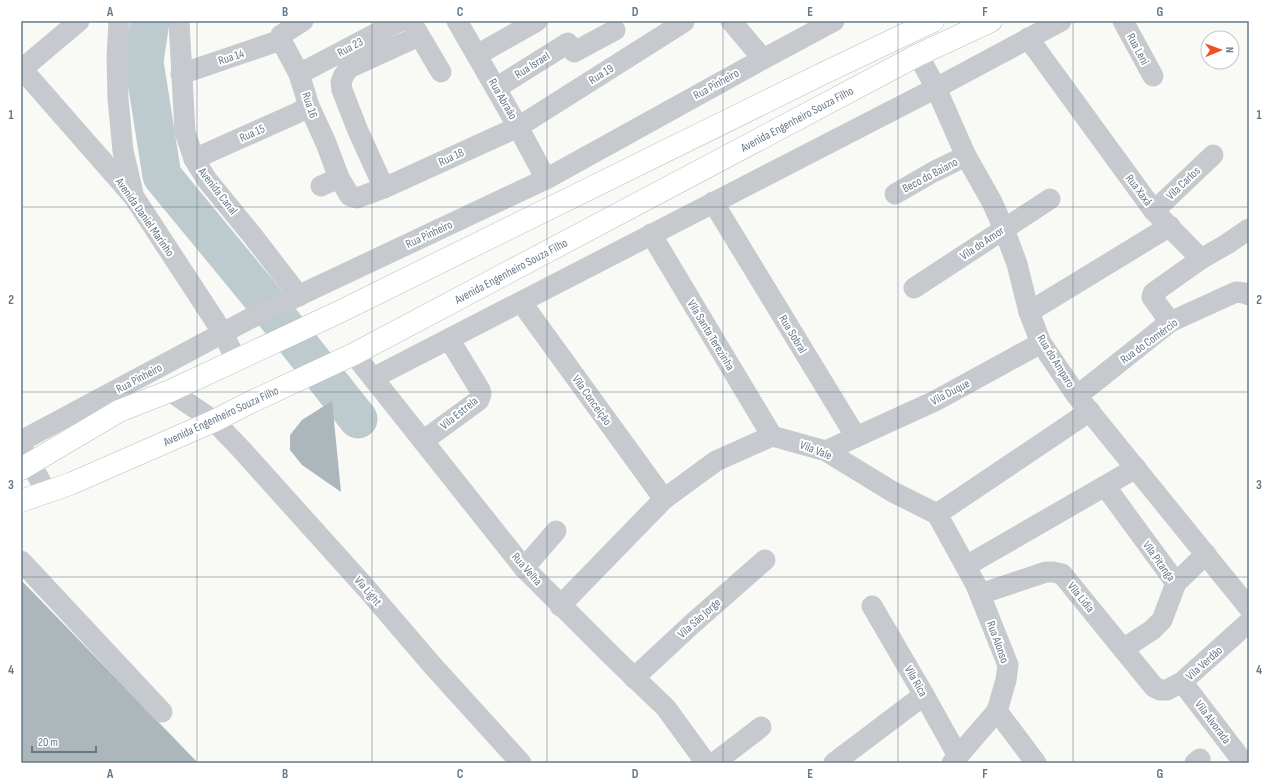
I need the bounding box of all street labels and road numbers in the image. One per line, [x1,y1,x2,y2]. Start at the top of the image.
street label: Rua Leni [1123,31,1152,68]
street label: Rua 23 [335,34,366,60]
street label: Rua 14 [216,46,246,69]
street label: Rua Israel [512,49,553,82]
street label: Rua 19 [586,61,617,88]
street label: Rua Pinheiro [691,66,742,103]
street label: Rua Abraão [485,76,520,122]
street label: Avenida Engenheiro Souza Filho [737,83,856,156]
street label: Rua 16 [298,90,321,120]
street label: Rua 15 [237,121,267,146]
street label: Rua 18 [436,145,466,170]
street label: Beco do Baiano [900,155,961,196]
street label: Avenida Canal [194,164,241,218]
street label: Vila Carlos [1163,164,1204,203]
street label: Rua Xaxá [1122,172,1156,209]
street label: Avenida Daniel Marinho [111,174,177,260]
street label: Rua Pinheiro [403,217,455,252]
street label: Vila do Amor [957,223,1008,264]
street label: Avenida Engenheiro Souza Filho [451,235,570,308]
street label: Vila Santa Terezinha [684,297,738,374]
street label: Rua Sobral [775,312,810,356]
street label: Rua do Comércio [1118,315,1181,367]
street label: Rua do Amparo [1033,332,1078,391]
street label: Rua Pinheiro [114,360,165,397]
street label: Vila Conceição [568,372,615,428]
street label: Vila Duque [928,376,973,409]
street label: Avenida Engenheiro Souza Filho [160,383,281,450]
street label: Vila Estrela [437,393,482,433]
street label: Vila Vale [798,438,834,463]
street label: Vila Pitanga [1139,538,1178,585]
street label: Rua Velha [508,550,545,589]
street label: Via Light [351,573,385,610]
street label: Vila Lidia [1064,579,1098,616]
street label: Vila São Jorge [675,595,724,642]
street label: Rua Alonso [983,619,1012,665]
street label: Vila Verdão [1183,643,1226,684]
street label: Vila Rica [901,663,931,700]
street label: Vila Alvorada [1191,697,1234,747]

